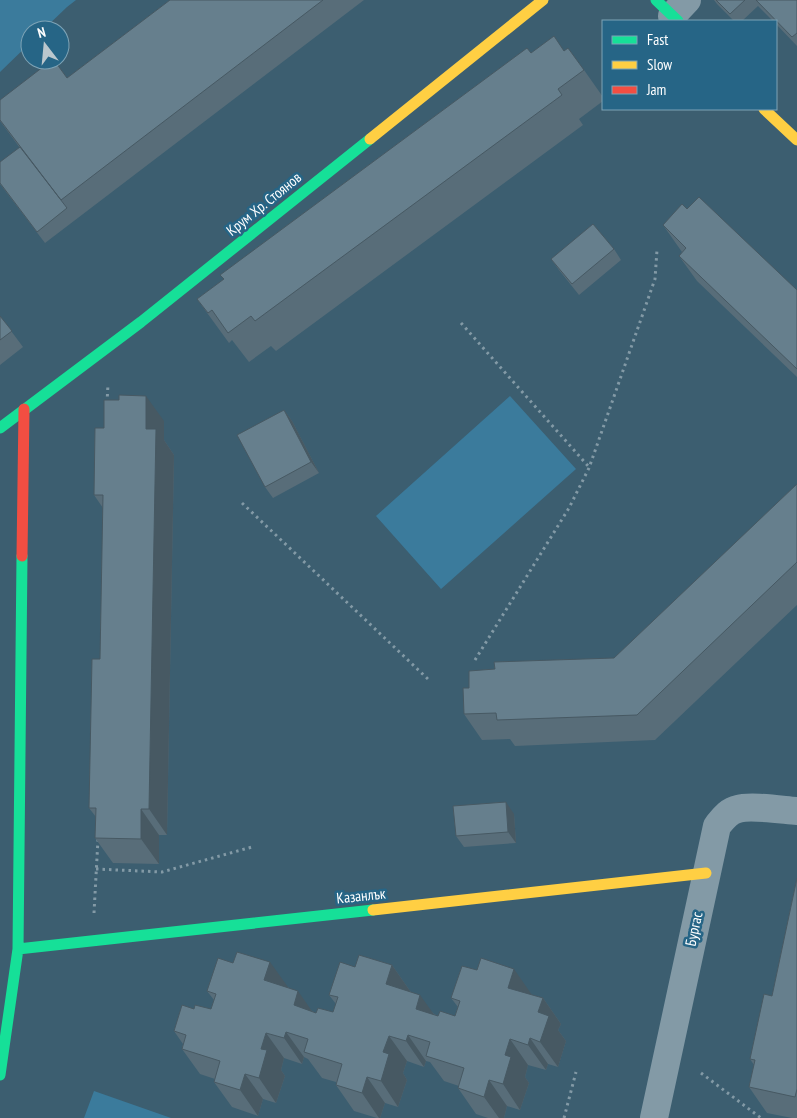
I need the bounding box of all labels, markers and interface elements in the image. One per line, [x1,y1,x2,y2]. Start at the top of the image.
north arrow [20,20,70,70]
legend [602,20,777,110]
text: N [35,23,48,42]
text: Fast [647,30,668,49]
text: Slow [647,55,672,74]
text: Jam [646,80,666,99]
street label: Крум Хр. Стоянов [222,168,305,240]
street label: Казанлък [335,883,387,908]
street label: Бургас [681,909,707,948]

